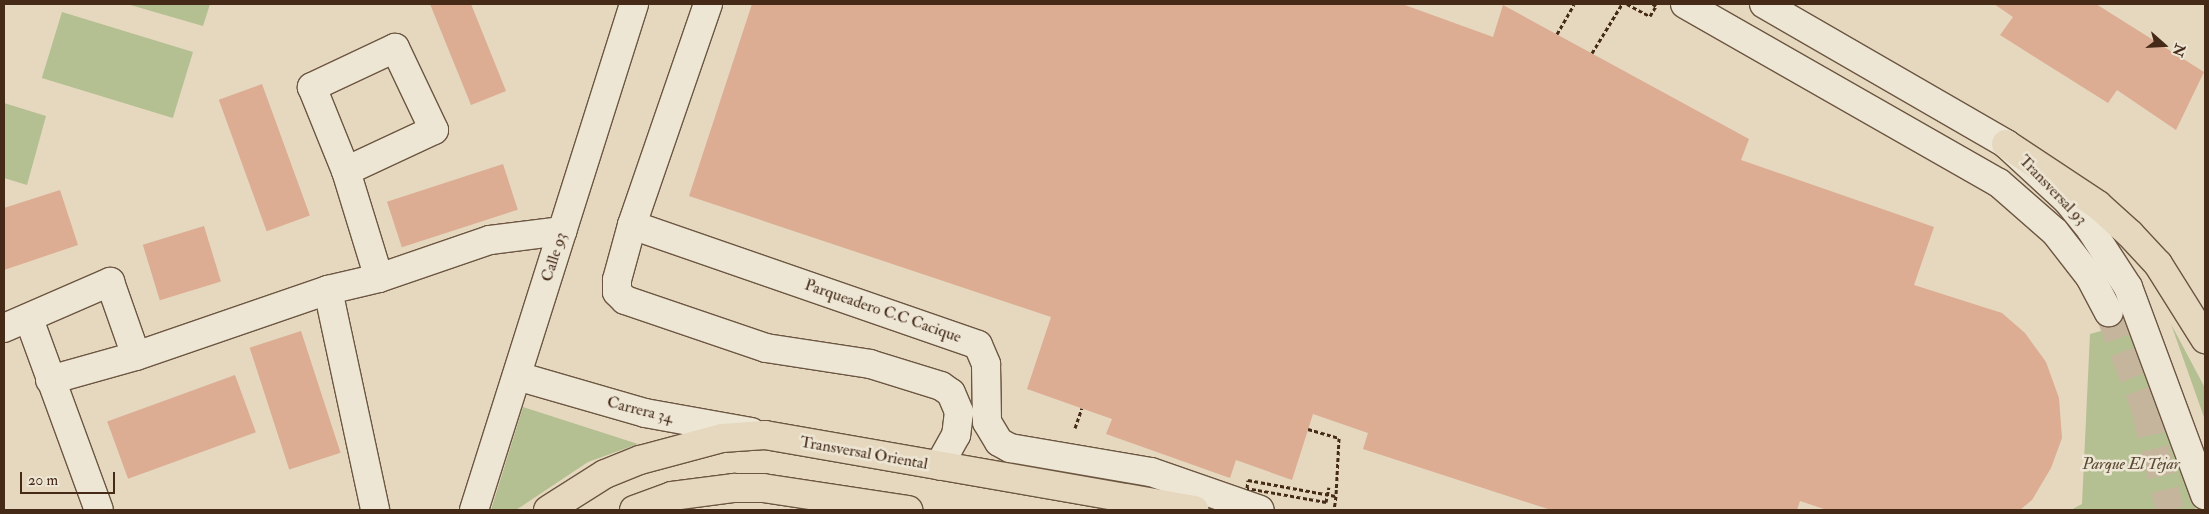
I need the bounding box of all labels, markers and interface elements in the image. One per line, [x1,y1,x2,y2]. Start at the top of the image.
north arrow [2139,20,2189,70]
text: N [2169,41,2189,59]
street label: Transversal 93 [2015,151,2091,229]
street label: Calle 93 [537,230,571,284]
street label: Parqueadero C.C Cacique [802,275,964,347]
street label: Carrera 34 [605,393,675,427]
street label: Transversal Oriental [799,432,929,474]
park label: Parque El Tejar [2082,454,2180,474]
scale bar [22,462,118,494]
text: 20 m [28,471,58,490]

